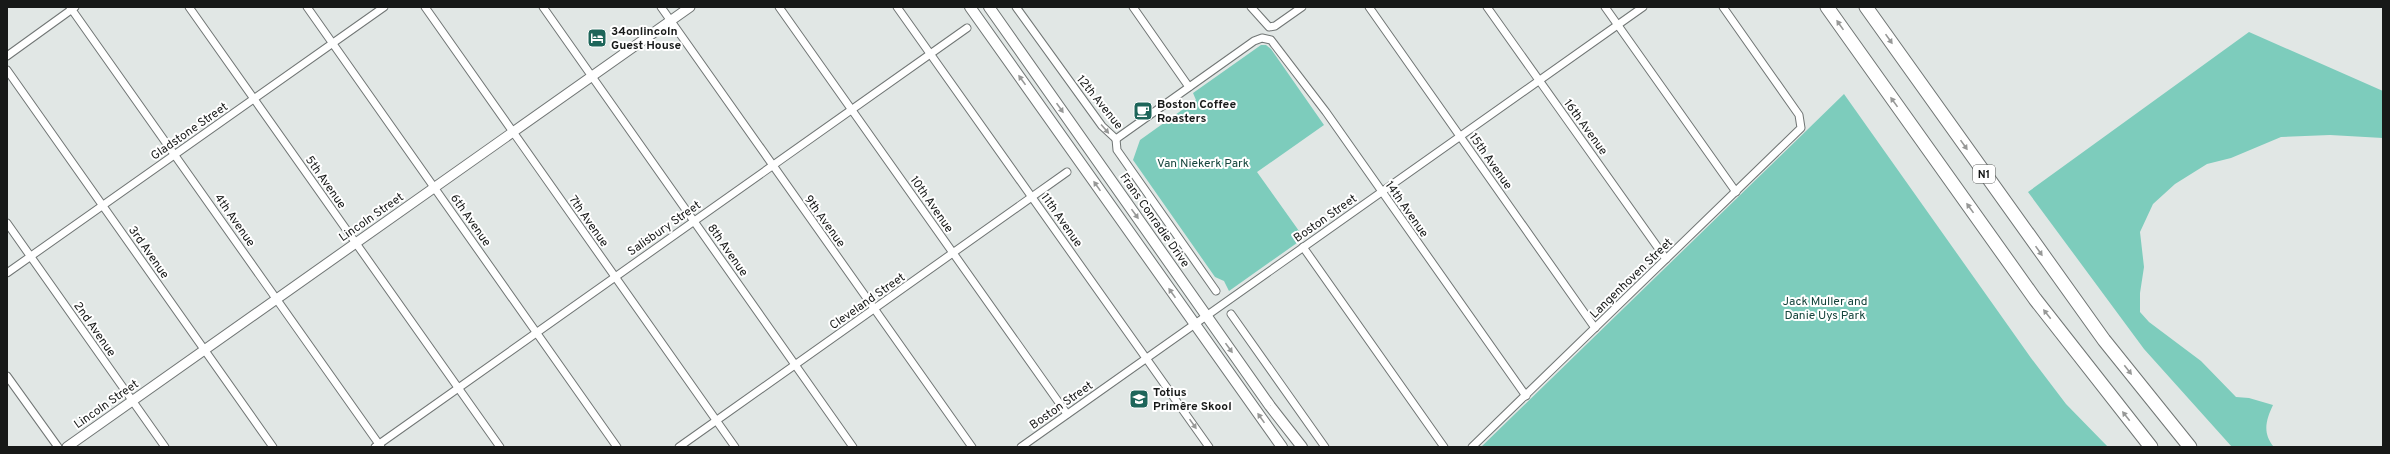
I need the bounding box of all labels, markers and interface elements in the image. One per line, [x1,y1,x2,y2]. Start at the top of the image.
one-way arrow [1836,20,1844,31]
place label: 34onlincoln Guest House [611,24,682,54]
hotel icon: 34onlincoln Guest House [586,27,608,49]
one-way arrow [1885,34,1893,44]
street label: 12th Avenue [1072,72,1126,133]
one-way arrow [1018,75,1026,86]
one-way arrow [1890,96,1898,107]
place label: Boston Coffee Roasters [1157,97,1236,127]
street label: 16th Avenue [1560,97,1611,159]
street label: Gladstone Street [148,99,231,164]
cafe icon: Boston Coffee Roasters [1132,100,1154,122]
one-way arrow [1056,102,1064,113]
one-way arrow [1101,123,1110,134]
street label: 15th Avenue [1465,130,1516,193]
one-way arrow [1960,140,1968,150]
street label: 5th Avenue [301,153,349,212]
park label: Van Niekerk Park [1157,156,1249,172]
road number: N1 [1973,165,1995,183]
street label: Frans Conradie Drive [1116,170,1193,271]
street label: 10th Avenue [906,173,957,236]
street label: 14th Avenue [1381,178,1431,241]
one-way arrow [1093,181,1101,192]
street label: Lincoln Street [336,190,407,246]
street label: 11th Avenue [1037,190,1086,251]
street label: 4th Avenue [210,191,258,250]
street label: 6th Avenue [446,191,494,250]
street label: Boston Street [1291,191,1360,247]
street label: 9th Avenue [800,192,848,251]
street label: 7th Avenue [565,193,612,250]
street label: Salisbury Street [625,198,704,260]
one-way arrow [1966,203,1975,214]
one-way arrow [1131,208,1139,219]
street label: 8th Avenue [703,221,751,280]
street label: 3rd Avenue [124,223,172,282]
street label: Langenhoven Street [1587,235,1676,322]
one-way arrow [2035,246,2043,256]
street label: Cleveland Street [827,270,909,334]
one-way arrow [1168,287,1176,298]
park label: Jack Muller and Danie Uys Park [1782,294,1868,324]
street label: 2nd Avenue [69,299,119,360]
one-way arrow [2043,308,2051,319]
one-way arrow [1225,343,1233,353]
one-way arrow [2124,365,2132,376]
street label: Lincoln Street [71,377,142,433]
street label: Boston Street [1027,378,1096,434]
place label: Totius Primêre Skool [1153,385,1232,415]
school or university icon: Totius Primêre Skool [1128,388,1150,410]
one-way arrow [2122,411,2131,422]
one-way arrow [1257,413,1265,423]
one-way arrow [1189,419,1197,430]

